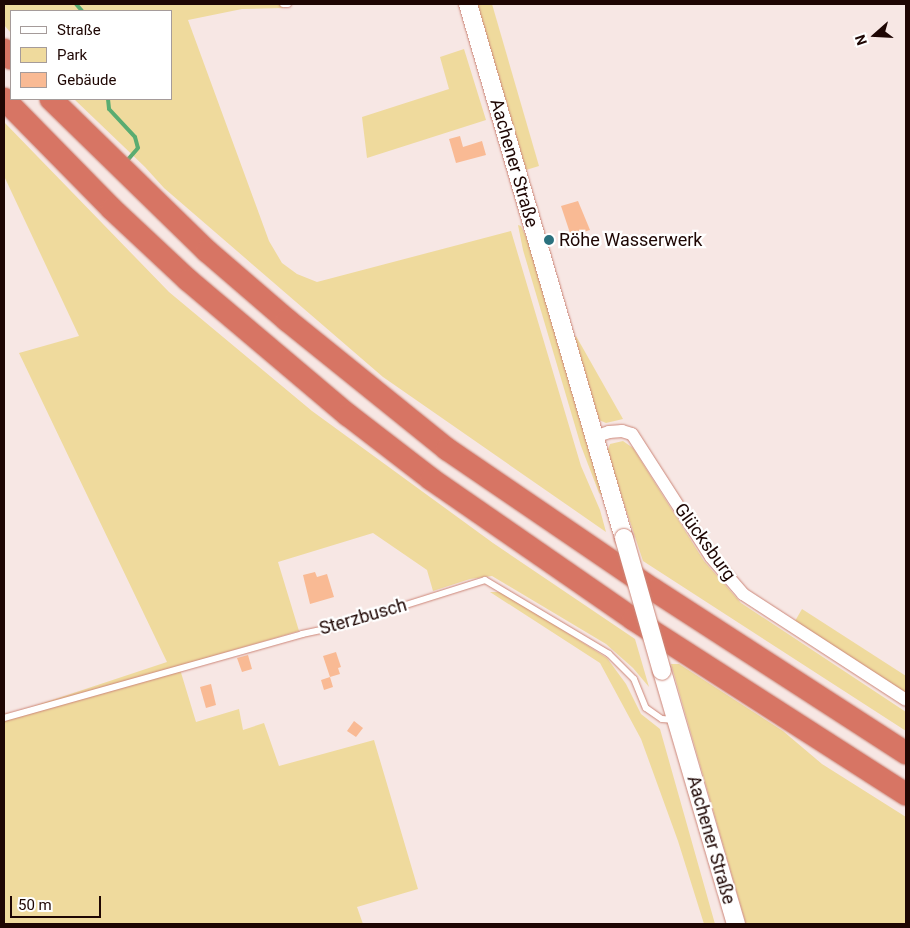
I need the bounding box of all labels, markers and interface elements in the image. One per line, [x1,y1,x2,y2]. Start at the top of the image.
legend [10,10,172,100]
north arrow [850,10,900,60]
text: Straße [57,21,101,39]
text: N [852,33,870,47]
text: Park [57,46,87,64]
text: Gebäude [57,71,116,89]
street label: Aachener Straße [485,96,543,230]
place label: Röhe Wasserwerk [559,229,702,251]
marker: Röhe Wasserwerk [543,234,555,246]
street label: Glücksburg [670,499,740,585]
street label: Sterzbusch [317,594,409,640]
street label: Aachener Straße [682,773,740,907]
scale bar [12,886,104,918]
text: 50 m [18,896,52,914]

